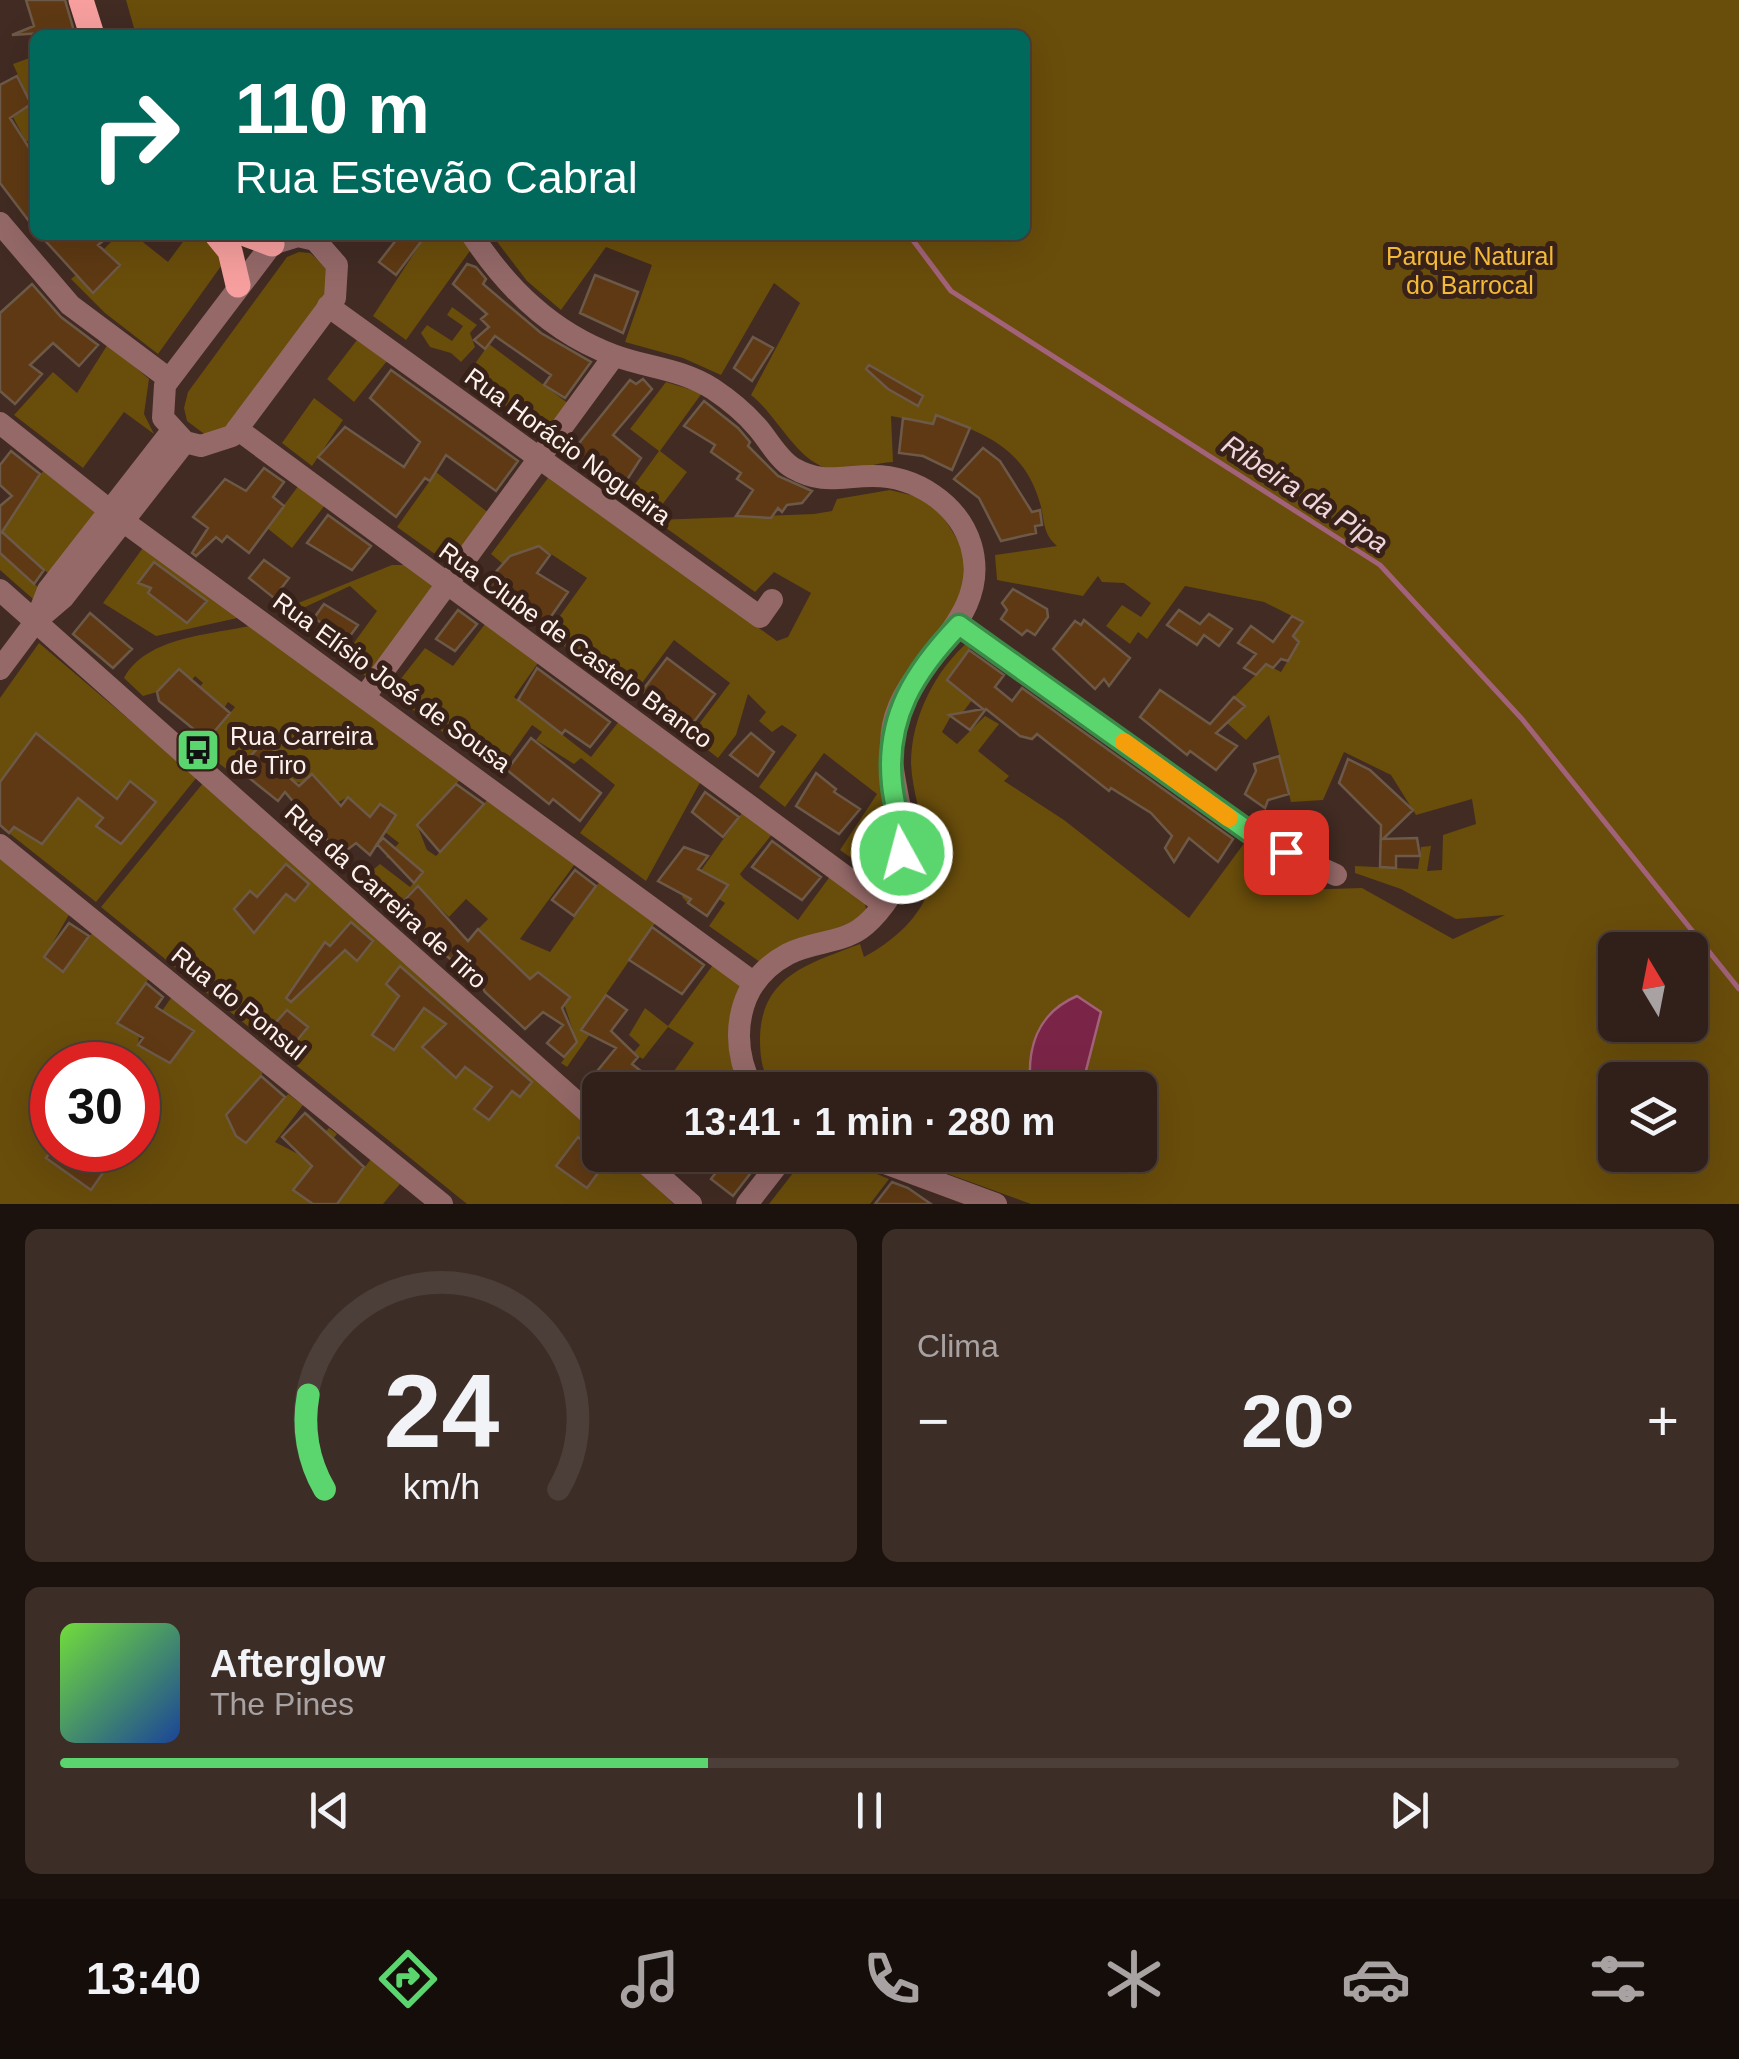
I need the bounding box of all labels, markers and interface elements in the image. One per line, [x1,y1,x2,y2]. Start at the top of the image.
icon: right [70,70,200,200]
text: 110 m [235,70,430,148]
text: Rua Estevão Cabral [235,152,638,203]
park label: Parque Natural do Barrocal [1386,242,1554,299]
street label: Rua Horácio Nogueira [460,362,676,530]
water label: Ribeira da Pipa [1216,429,1394,559]
street label: Rua Clube de Castelo Branco [434,536,718,754]
street label: Rua Elísio José de Sousa [268,587,516,778]
place label: Rua Carreira de Tiro [230,722,373,779]
bus stop icon: Rua Carreira de Tiro [175,727,221,773]
street label: Rua da Carreira de Tiro [280,798,492,994]
position arrow [850,801,954,905]
pin [1244,810,1329,895]
icon: arrive [1259,825,1314,880]
north arrow [1598,932,1708,1042]
map controls [1598,932,1708,1172]
street label: Rua do Ponsul [166,941,312,1065]
speed limit sign: 30 [30,1042,160,1172]
button: layers [1598,1062,1708,1172]
text: 13:41 · 1 min · 280 m [684,1101,1055,1143]
text: Clima [917,1328,999,1364]
text: 24 [383,1353,499,1469]
text: 20° [1241,1379,1355,1463]
text: − [917,1390,949,1452]
text: + [1647,1390,1679,1452]
text: km/h [402,1467,480,1507]
text: Afterglow [210,1643,385,1685]
text: The Pines [210,1686,354,1722]
icon: previous [302,1783,357,1838]
icon: pause [842,1783,897,1838]
icon: next [1382,1783,1437,1838]
icon: directions [373,1944,443,2014]
icon: music [615,1944,685,2014]
icon: phone [857,1944,927,2014]
icon: climate [1099,1944,1169,2014]
icon: car [1341,1944,1411,2014]
icon: filters [1583,1944,1653,2014]
text: 13:40 [86,1953,201,2004]

